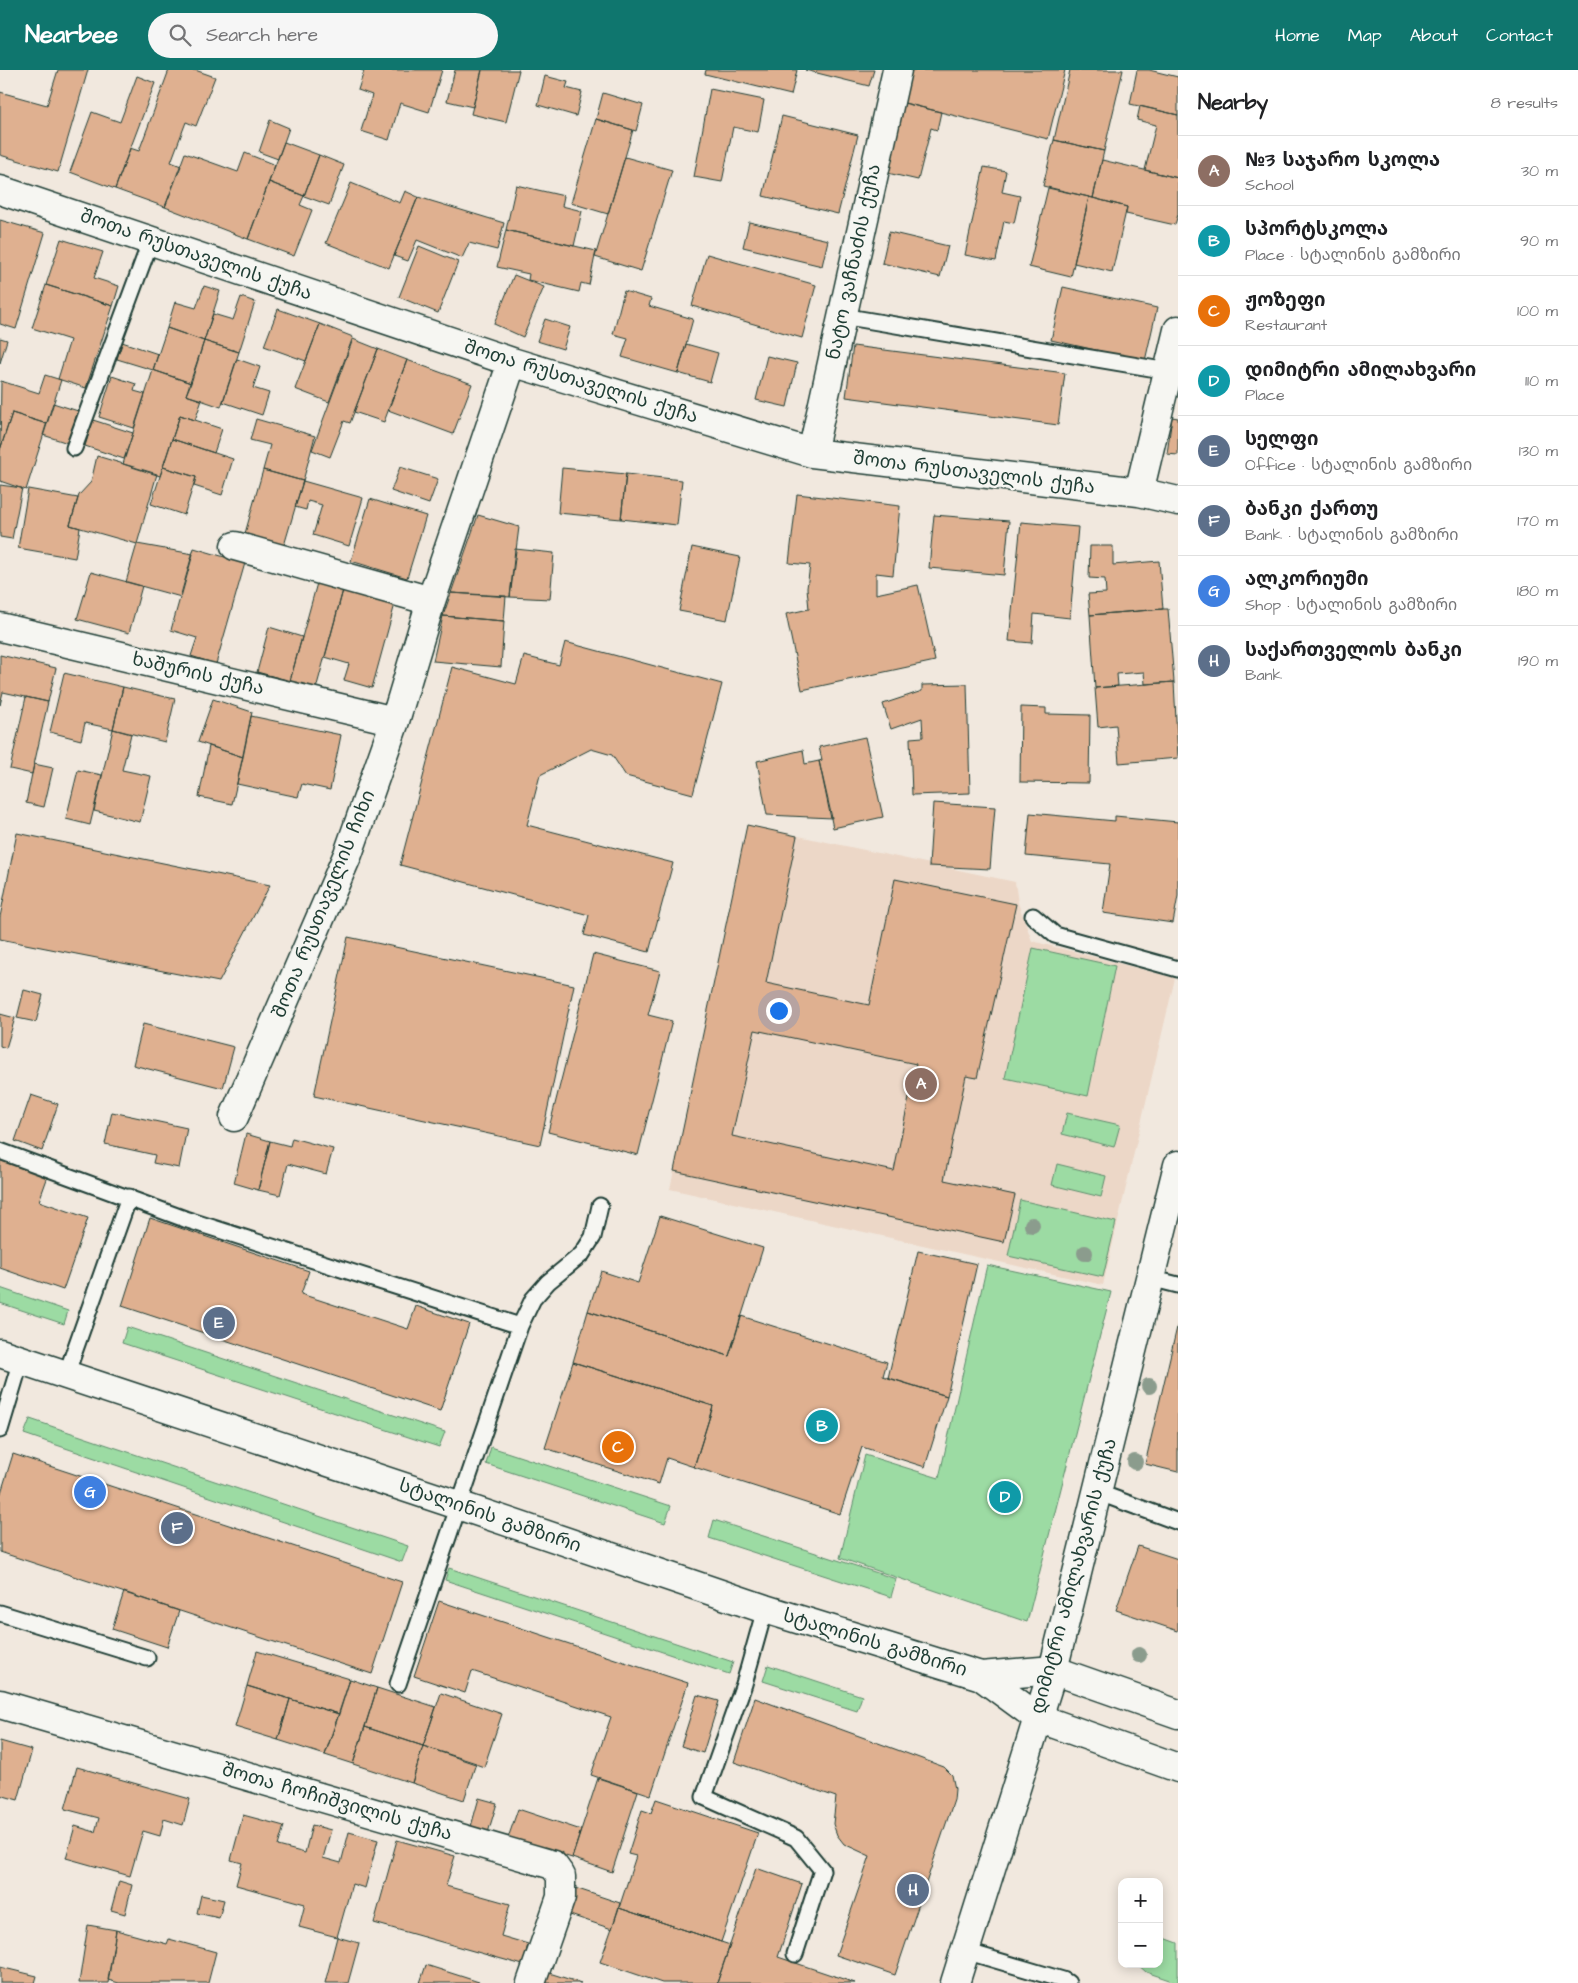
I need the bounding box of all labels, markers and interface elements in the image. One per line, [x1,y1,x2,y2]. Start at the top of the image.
search box [148,13,498,58]
text: Nearbee [25,18,118,52]
icon: search [166,21,194,49]
text: Search here [206,22,318,49]
text: Home [1275,23,1320,48]
text: Map [1348,23,1382,48]
text: About [1410,23,1458,48]
text: Contact [1486,23,1553,48]
text: Nearby [1198,88,1268,117]
text: 8 results [1491,92,1558,114]
text: №3 საჯარო სკოლა [1245,147,1440,174]
text: A [1209,160,1219,182]
text: 30 m [1521,160,1558,182]
street label: ნატო ვაჩნაძის ქუჩა [820,162,888,362]
text: School [1245,174,1294,196]
street label: შოთა რუსთაველის ქუჩა [77,203,315,307]
text: სპორტსკოლა [1245,216,1388,243]
text: B [1208,230,1220,252]
text: 90 m [1520,230,1558,252]
text: Place · სტალინის გამზირი [1245,244,1461,266]
text: ჟოზეფი [1245,287,1326,314]
text: C [1208,300,1220,322]
text: 100 m [1517,300,1558,322]
text: Restaurant [1245,314,1327,336]
street label: შოთა რუსთაველის ქუჩა [461,333,701,431]
text: დიმიტრი ამილახვარი [1245,357,1476,384]
text: D [1209,370,1219,392]
text: 110 m [1525,370,1558,392]
text: Place [1245,384,1285,406]
text: სელფი [1245,426,1318,453]
text: E [1209,440,1219,462]
text: 130 m [1519,440,1558,462]
street label: შოთა რუსთაველის ქუჩა [852,445,1096,501]
text: Office · სტალინის გამზირი [1245,454,1472,476]
text: ბანკი ქართუ [1245,496,1378,523]
text: F [1208,510,1220,532]
text: 170 m [1517,510,1558,532]
text: Bank · სტალინის გამზირი [1245,524,1459,546]
text: ალკორიუმი [1245,566,1368,593]
text: G [1208,580,1220,602]
text: 180 m [1517,580,1558,602]
text: Shop · სტალინის გამზირი [1245,594,1457,616]
text: საქართველოს ბანკი [1245,637,1462,664]
street label: ხაშურის ქუჩა [129,646,267,702]
text: H [1209,650,1219,672]
text: 190 m [1518,650,1558,672]
text: Bank [1245,664,1282,686]
street label: შოთა რუსთაველის ჩიხი [266,786,382,1022]
your location [766,998,792,1024]
pin: A [905,1065,937,1103]
pin: E [203,1304,235,1342]
pin: B [806,1407,838,1445]
pin: C [602,1428,634,1466]
street label: დიმიტრი ამილახვარის ქუჩა [1024,1435,1124,1717]
street label: სტალინის გამზირი [395,1472,585,1560]
pin: G [74,1473,106,1511]
pin: D [989,1478,1021,1516]
pin: F [161,1509,193,1547]
street label: სტალინის გამზირი [780,1602,970,1684]
street label: შოთა ჩოჩიშვილის ქუჩა [219,1756,455,1848]
pin: H [897,1871,929,1909]
map controls [1118,1878,1163,1968]
button: + [1118,1878,1163,1923]
button: − [1118,1923,1163,1968]

